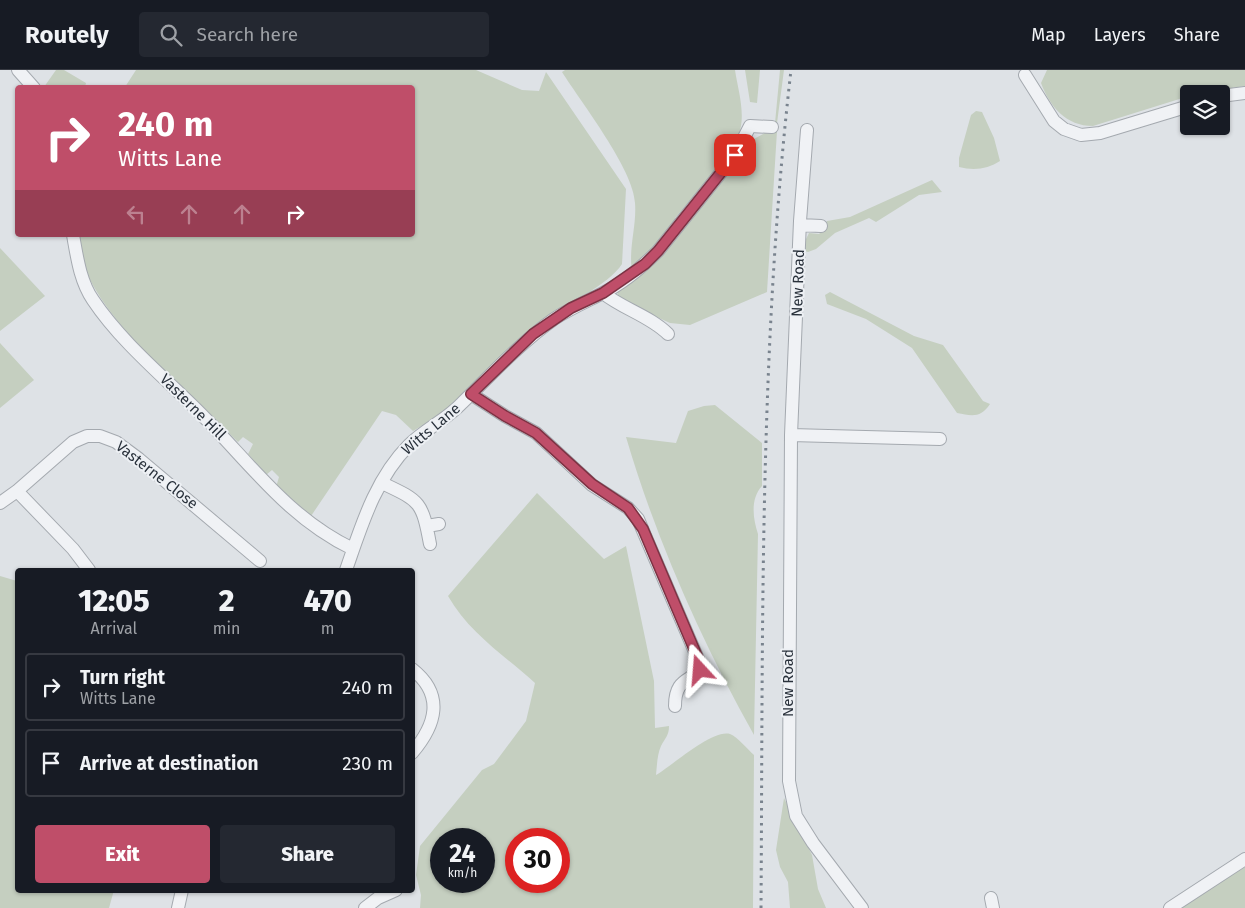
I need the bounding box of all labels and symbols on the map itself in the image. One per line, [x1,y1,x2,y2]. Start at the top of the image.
pin [714,134,756,176]
street label: New Road [788,249,808,317]
street label: Vasterne Hill [156,370,230,444]
street label: Witts Lane [398,399,464,459]
street label: Vasterne Close [112,437,202,513]
position arrow [673,643,725,695]
street label: New Road [779,649,797,717]
speed limit sign: 30 [505,828,570,893]

